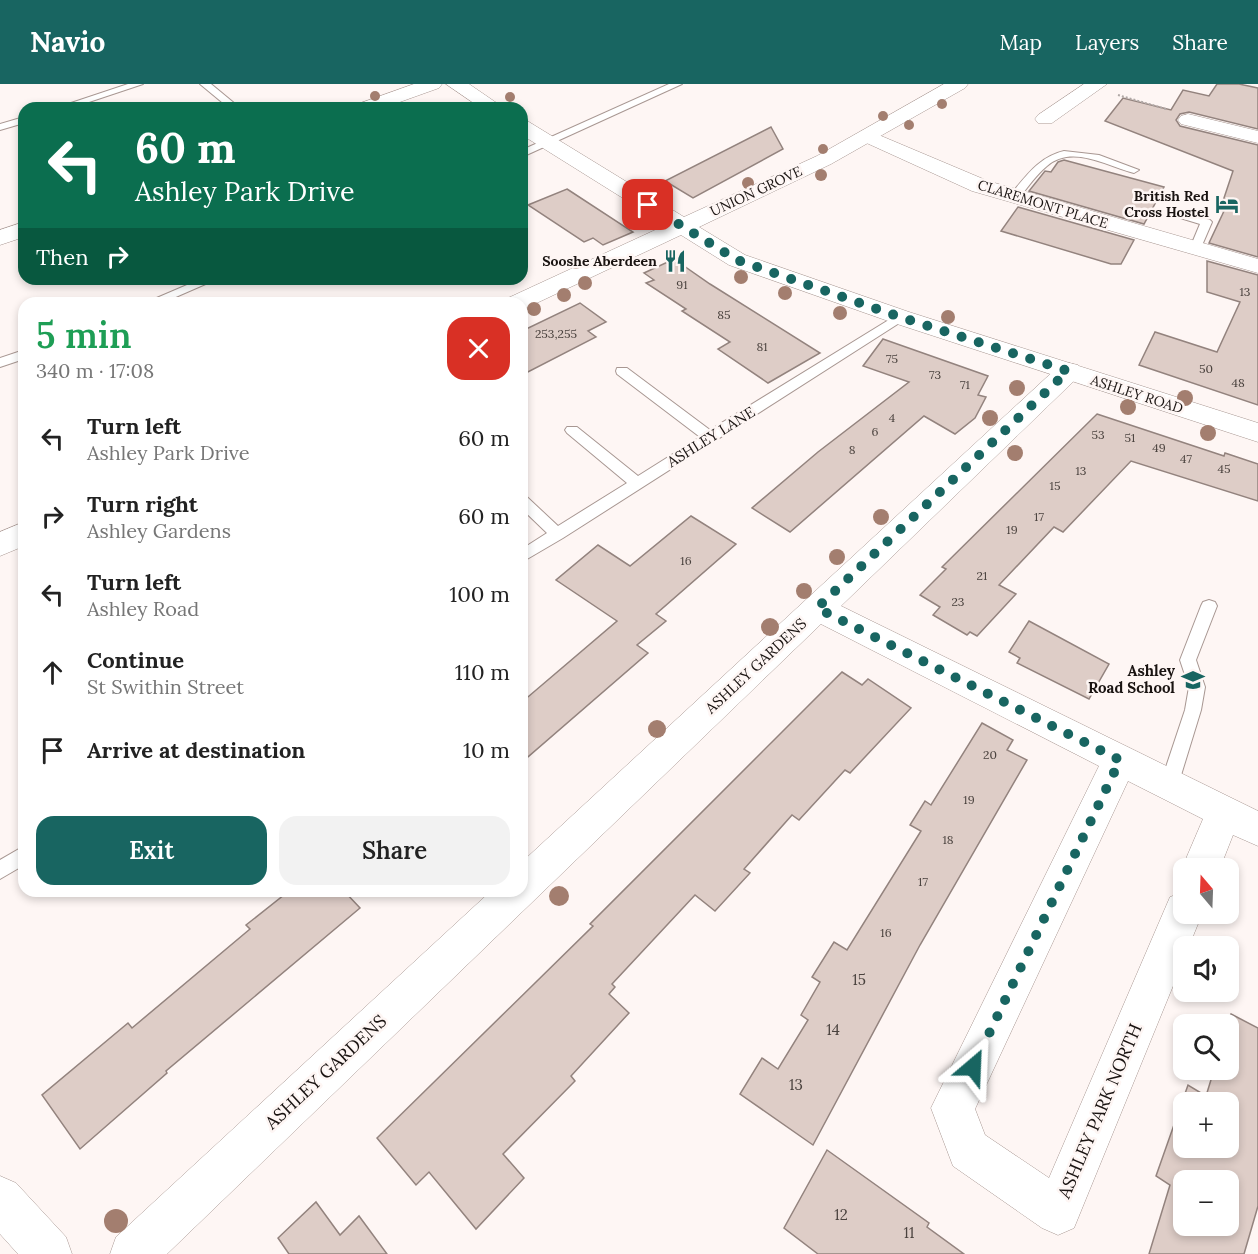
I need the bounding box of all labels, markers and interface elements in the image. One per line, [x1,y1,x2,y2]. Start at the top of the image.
text: Navio [30,24,105,60]
text: Map [999,29,1042,56]
text: Layers [1075,29,1139,56]
text: Share [1172,29,1228,56]
text: 60 m [135,121,236,175]
icon: left [36,126,114,204]
street label: UNION GROVE [707,162,805,220]
text: Ashley Park Drive [135,174,355,208]
street label: CLAREMONT PLACE [976,176,1111,232]
pin [622,179,673,230]
place label: British Red Cross Hostel [1124,187,1210,221]
icon: arrive [631,188,664,221]
hotel icon: British Red Cross Hostel [1214,191,1240,217]
icon: right [101,240,134,273]
text: Then [36,243,89,271]
restaurant icon: Sooshe Aberdeen [662,248,688,274]
place label: Sooshe Aberdeen [542,252,657,270]
house number: 91 [676,277,688,292]
house number: 13 [1239,284,1251,299]
house number: 85 [717,307,731,322]
text: 5 min [36,312,132,358]
button: close [447,317,510,380]
house number: 253,255 [535,326,577,341]
house number: 81 [756,339,768,354]
house number: 75 [886,351,898,366]
text: 340 m · 17:08 [36,358,154,383]
house number: 50 [1199,361,1213,376]
house number: 73 [929,367,941,382]
street label: ASHLEY ROAD [1088,370,1185,417]
house number: 48 [1231,375,1245,390]
house number: 71 [960,377,970,392]
street label: ASHLEY LANE [662,402,758,472]
house number: 4 [889,410,896,425]
text: Turn left [87,412,181,440]
icon: left [36,422,69,455]
text: 60 m [458,424,510,452]
house number: 6 [872,424,879,439]
house number: 53 [1091,427,1105,442]
house number: 51 [1125,430,1135,445]
text: Ashley Park Drive [87,440,250,465]
house number: 49 [1152,440,1166,455]
house number: 8 [849,442,856,457]
house number: 47 [1180,451,1192,466]
house number: 45 [1217,461,1231,476]
house number: 13 [1075,463,1087,478]
house number: 15 [1050,478,1060,493]
text: Turn right [87,490,198,518]
icon: right [36,500,69,533]
text: 60 m [458,502,510,530]
house number: 17 [1034,509,1044,524]
text: Ashley Gardens [87,518,231,543]
house number: 19 [1006,522,1018,537]
house number: 16 [680,553,692,568]
text: Turn left [87,568,181,596]
house number: 21 [977,568,987,583]
icon: left [36,578,69,611]
text: 100 m [449,580,510,608]
house number: 23 [952,594,965,609]
text: Ashley Road [87,596,199,621]
street label: ASHLEY GARDENS [700,614,810,718]
text: Continue [87,646,184,674]
icon: ahead [36,656,69,689]
text: 110 m [455,658,510,686]
place label: Ashley Road School [1088,661,1176,697]
school or university icon: Ashley Road School [1180,667,1206,693]
text: St Swithin Street [87,674,244,699]
icon: arrive [36,734,69,767]
text: Arrive at destination [87,736,305,764]
text: 10 m [463,736,510,764]
house number: 20 [983,747,997,762]
house number: 19 [963,792,975,807]
button: Exit [36,816,267,885]
button: Share [279,816,510,885]
house number: 18 [942,832,954,847]
north arrow [1173,858,1239,924]
map controls [1173,858,1239,1236]
house number: 17 [918,874,928,889]
house number: 16 [880,925,892,940]
button: sound [1173,936,1239,1002]
house number: 15 [852,970,866,989]
street label: ASHLEY GARDENS [259,1009,391,1135]
button: search [1173,1014,1239,1080]
house number: 14 [826,1020,840,1039]
street label: ASHLEY PARK NORTH [1052,1020,1147,1203]
position arrow [941,1035,1005,1099]
house number: 13 [789,1075,803,1094]
button: + [1173,1092,1239,1158]
button: − [1173,1170,1239,1236]
house number: 12 [834,1205,848,1224]
house number: 11 [904,1223,914,1242]

